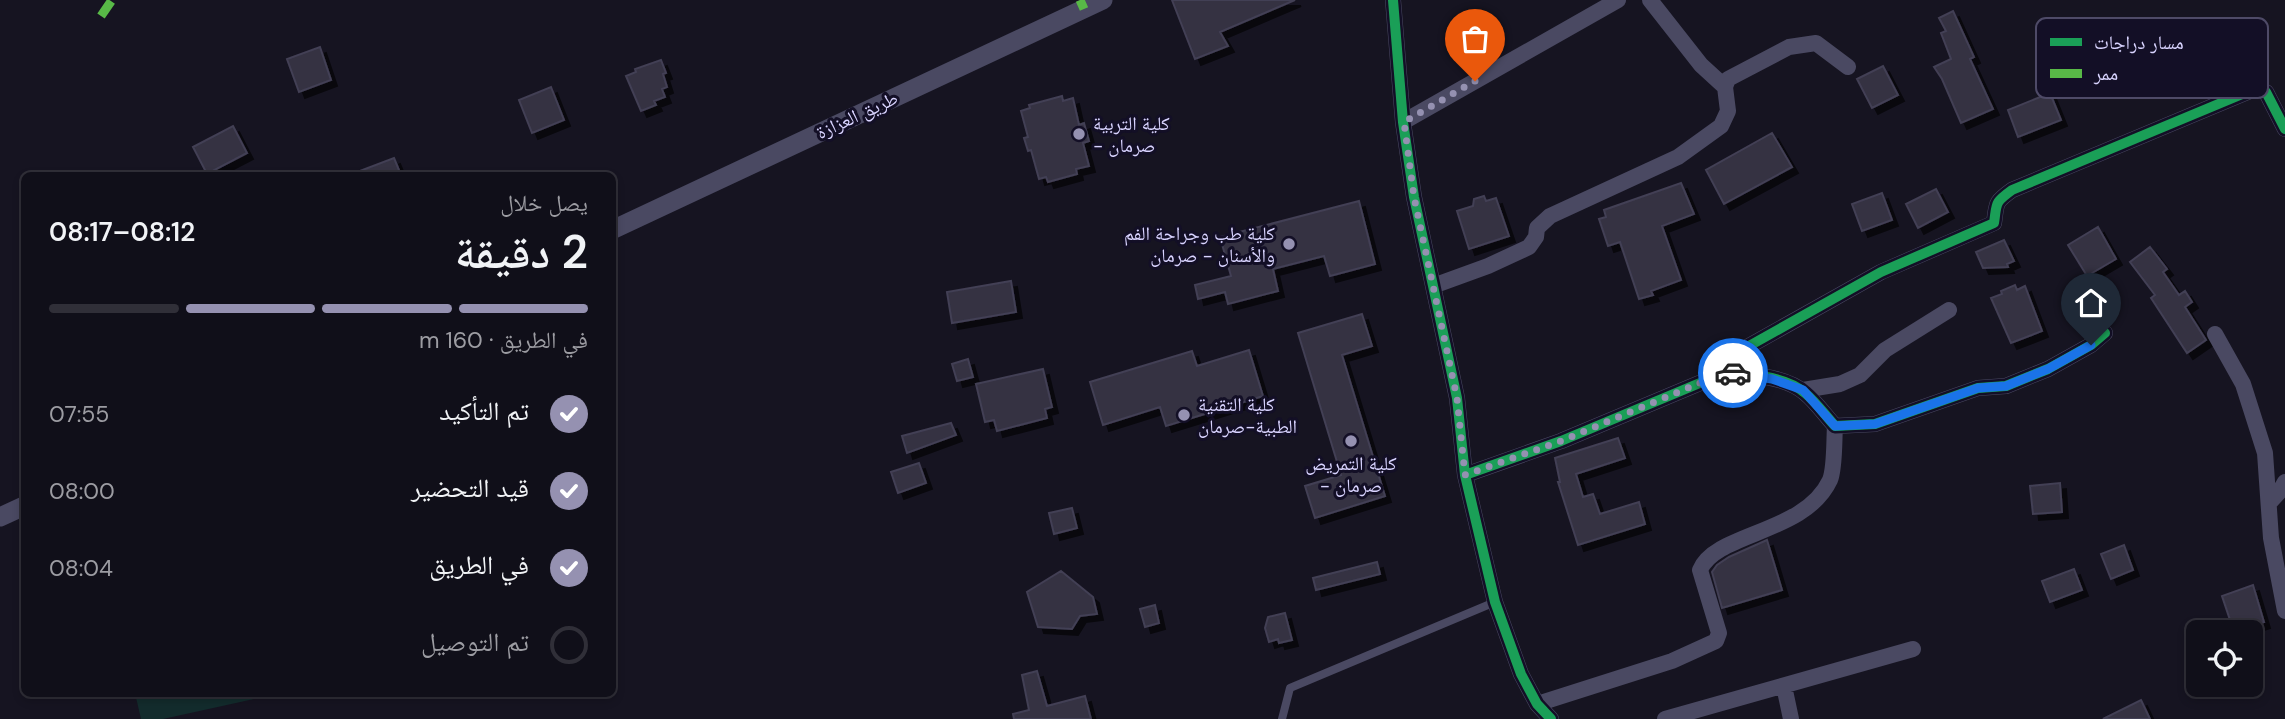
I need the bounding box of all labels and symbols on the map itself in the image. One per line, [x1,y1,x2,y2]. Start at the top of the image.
pin [1445,9,1505,81]
legend [2036,18,2268,98]
text: مسار دراجات [2094,30,2184,55]
text: ممر [2093,61,2118,86]
street label: طريق العزازة [812,85,902,145]
place label: كلية التربية - صرمان [1093,111,1170,158]
marker: كلية التربية - صرمان [1071,126,1087,142]
place label: كلية طب وجراحة الفم والأسنان - صرمان [1124,221,1275,268]
marker: كلية طب وجراحة الفم والأسنان - صرمان [1281,236,1297,252]
pin [2061,273,2121,345]
courier [1698,338,1768,408]
place label: كلية التقنية الطبية-صرمان [1198,392,1297,439]
marker: كلية التقنية الطبية-صرمان [1176,407,1192,423]
marker: كلية التمريض - صرمان [1343,433,1359,449]
place label: كلية التمريض - صرمان [1305,451,1397,498]

